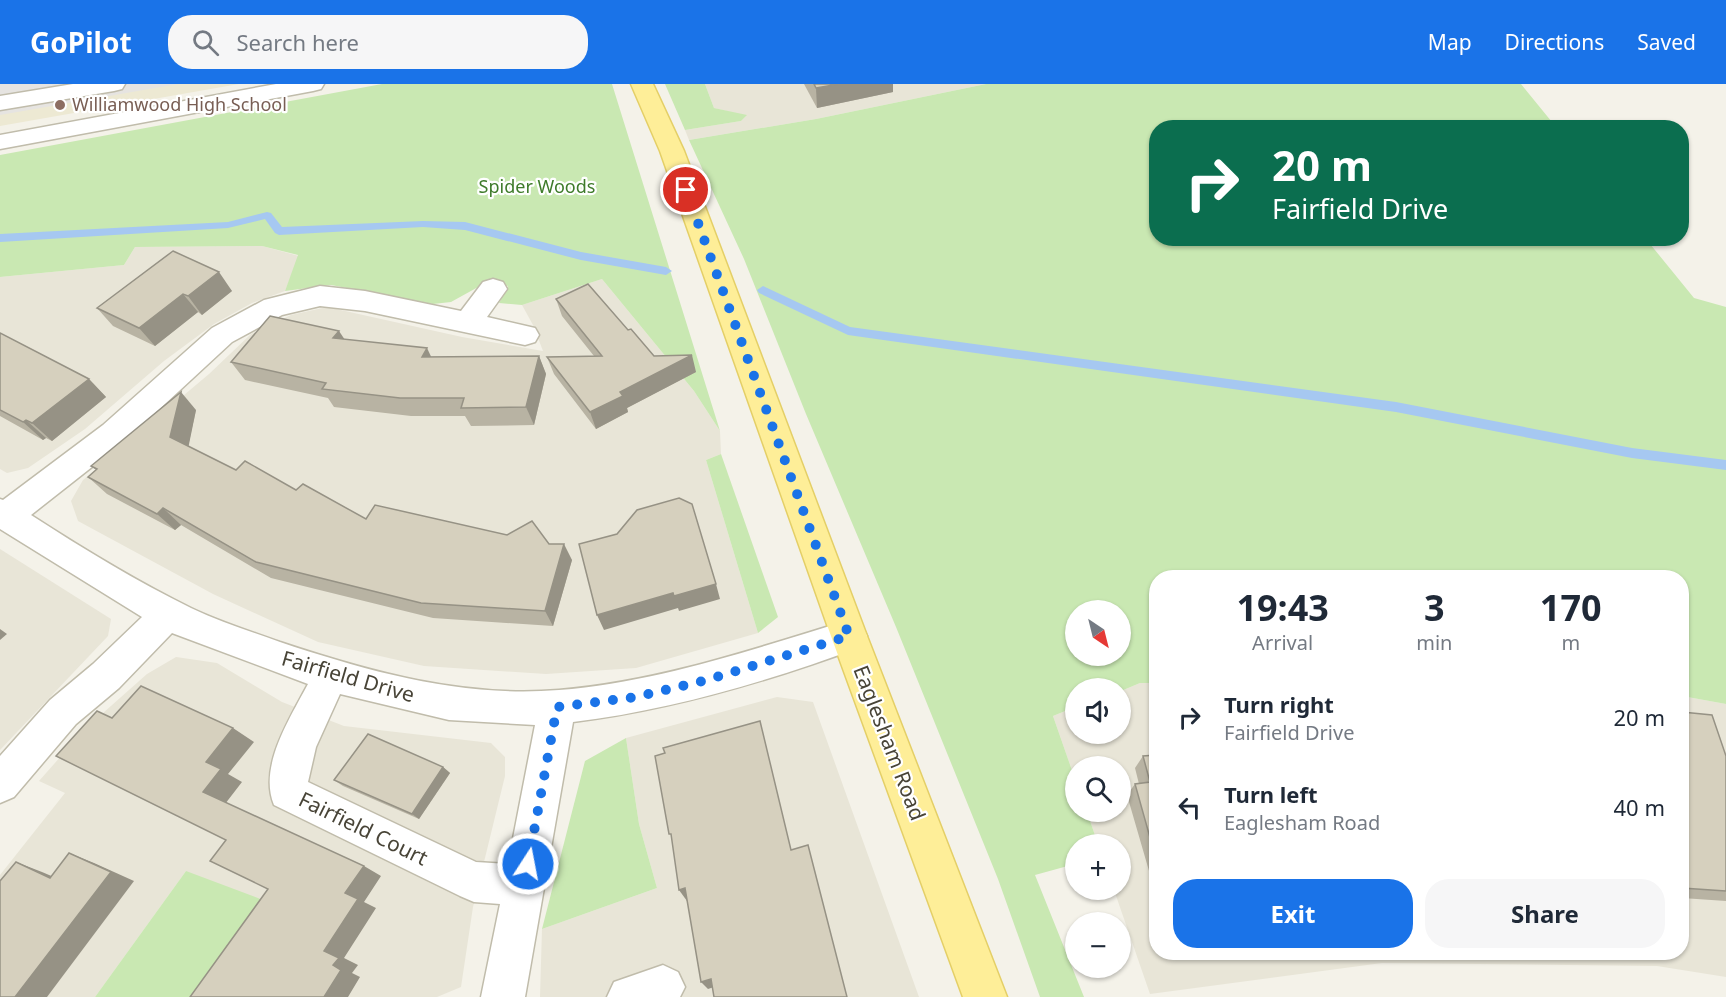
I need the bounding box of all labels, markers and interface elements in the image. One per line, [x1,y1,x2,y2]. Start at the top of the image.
search box [168,15,588,69]
text: GoPilot [30,23,132,61]
icon: search [189,26,222,59]
text: Search here [237,27,359,57]
text: Map [1428,28,1472,56]
text: Directions [1505,28,1604,56]
text: Saved [1637,28,1696,56]
place label: Williamwood High School [72,92,287,116]
marker: Williamwood High School [53,98,67,112]
text: 20 m [1272,136,1372,193]
icon: right [1173,144,1251,222]
pin [660,164,711,215]
icon: arrive [669,173,702,206]
park label: Spider Woods [479,174,595,198]
text: Fairfield Drive [1272,190,1448,227]
text: 19:43 [1236,583,1329,632]
text: 3 [1424,583,1445,632]
text: 170 [1540,583,1602,632]
north arrow [1065,600,1131,666]
map controls [1065,600,1131,978]
text: Arrival [1252,629,1313,656]
text: min [1416,629,1452,656]
text: m [1561,629,1580,656]
street label: Fairfield Drive [279,644,418,708]
street label: Eaglesham Road [847,661,932,824]
button: sound [1065,678,1131,744]
text: Turn right [1224,689,1334,719]
icon: right [1173,701,1206,734]
text: 20 m [1614,702,1665,732]
text: Fairfield Drive [1224,719,1354,746]
button: search [1065,756,1131,822]
text: Turn left [1224,779,1318,809]
street label: Fairfield Court [294,785,433,872]
icon: left [1173,791,1206,824]
text: 40 m [1614,792,1665,822]
text: Eaglesham Road [1224,809,1380,836]
position arrow [496,832,560,896]
button: + [1065,834,1131,900]
button: Exit [1173,879,1413,948]
button: Share [1425,879,1665,948]
button: − [1065,912,1131,978]

